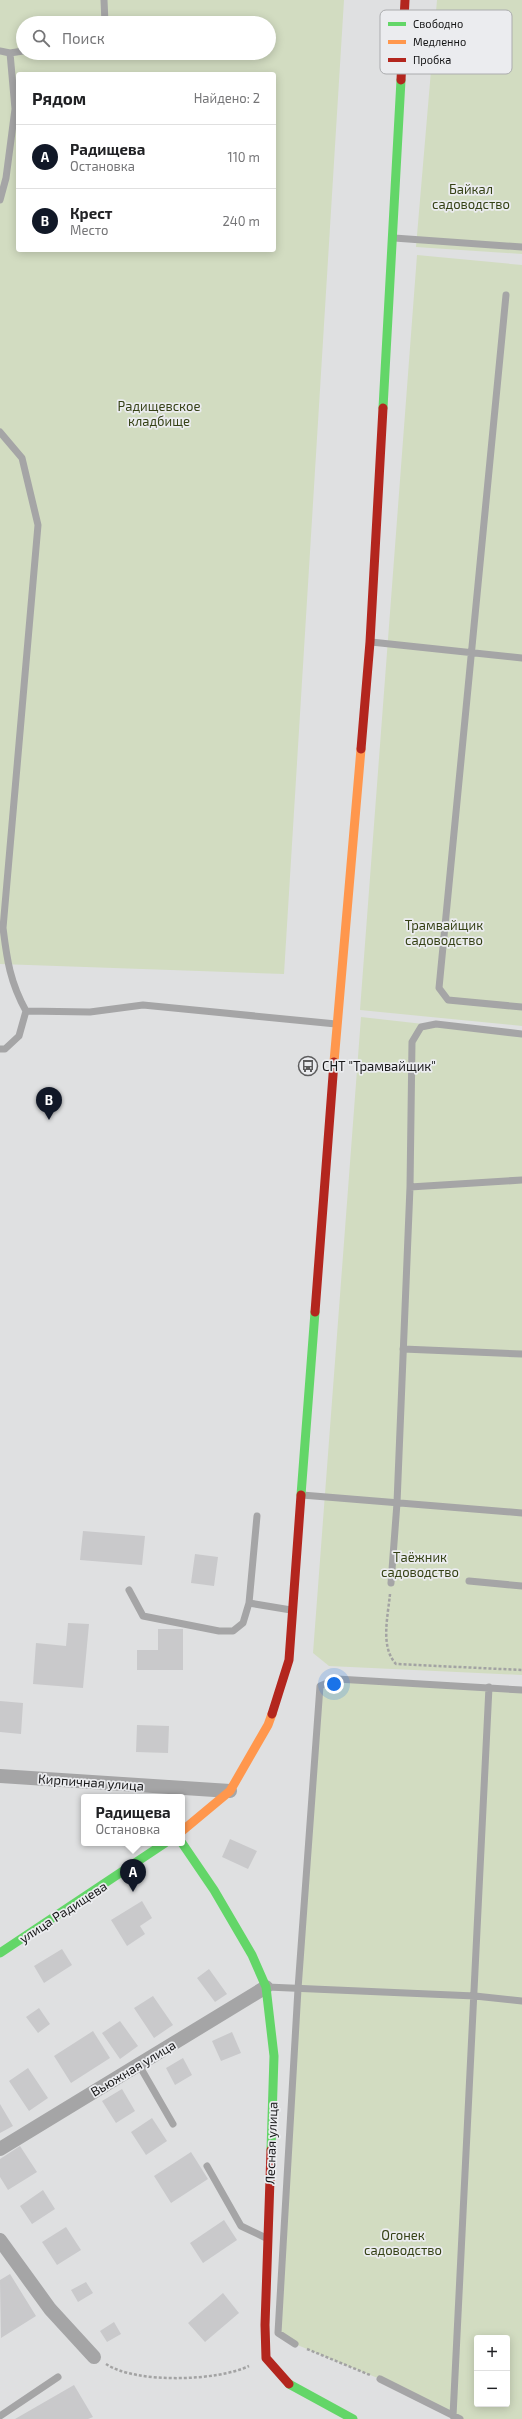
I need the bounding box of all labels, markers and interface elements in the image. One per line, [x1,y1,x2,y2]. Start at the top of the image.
legend [380,10,512,74]
search box [16,16,276,60]
text: Свободно [413,17,463,30]
icon: search [30,27,52,49]
text: Поиск [62,29,105,47]
text: Медленно [413,35,466,48]
text: Пробка [413,53,451,66]
text: Рядом [32,88,86,108]
text: Найдено: 2 [194,90,260,106]
text: Радищева [70,140,145,158]
text: A [41,149,49,165]
text: 110 m [228,149,260,165]
text: Остановка [70,158,135,174]
park label: Байкал садоводство [432,181,510,212]
text: Крест [70,204,113,222]
text: B [41,213,49,229]
text: 240 m [223,213,260,229]
text: Место [70,222,109,238]
park label: Радищевское кладбище [118,398,200,429]
park label: Трамвайщик садоводство [405,917,483,948]
bus stop icon: СНТ "Трамвайщик" [297,1055,319,1077]
place label: СНТ "Трамвайщик" [322,1058,436,1074]
pin: B [36,1087,62,1120]
park label: Таёжник садоводство [381,1549,459,1580]
your location [324,1674,344,1694]
street label: Кирпичная улица [38,1770,144,1794]
popup [81,1794,185,1846]
text: Радищева [95,1803,171,1821]
text: Остановка [95,1821,160,1837]
pin: A [120,1859,146,1892]
street label: улица Радищева [16,1878,110,1946]
street label: Вьюжная улица [88,2036,178,2100]
street label: Лесная улица [262,2101,280,2185]
park label: Огонек садоводство [364,2227,442,2258]
map controls [474,2335,510,2407]
button: + [474,2335,510,2371]
button: − [474,2371,510,2407]

